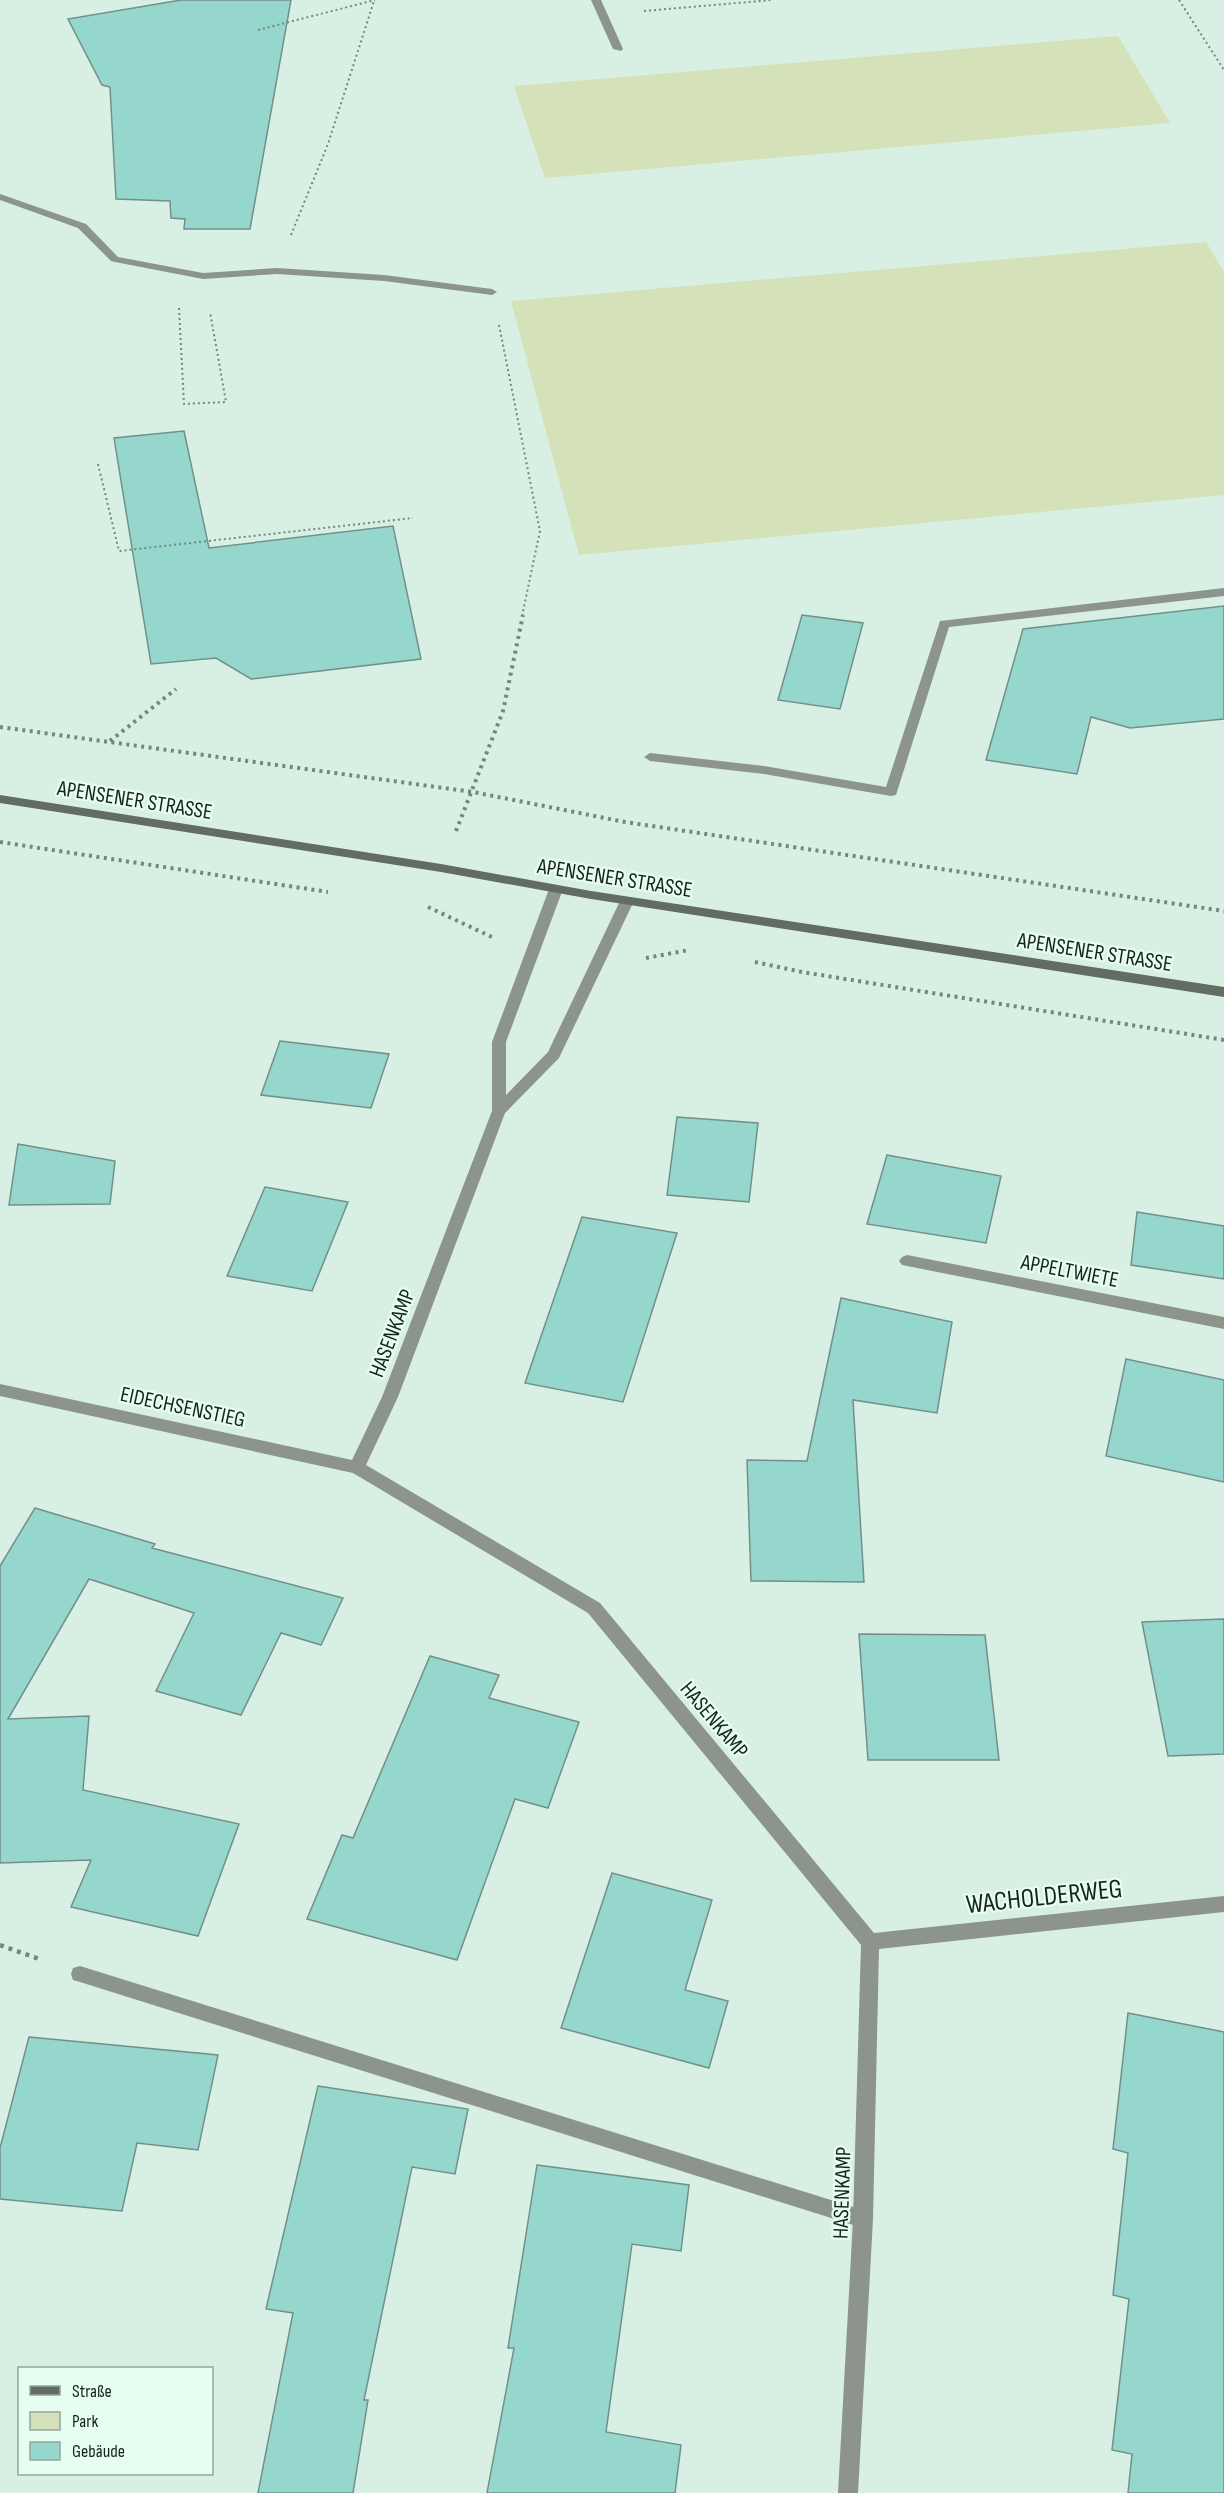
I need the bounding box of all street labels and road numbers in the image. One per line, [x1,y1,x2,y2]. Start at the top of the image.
street label: APENSENER STRASSE [54,775,214,826]
street label: APENSENER STRASSE [534,853,694,904]
street label: APENSENER STRASSE [1014,927,1174,978]
street label: APPELTWIETE [1018,1249,1121,1294]
street label: HASENKAMP [363,1286,422,1381]
street label: EIDECHSENSTIEG [118,1381,248,1434]
street label: HASENKAMP [674,1676,754,1764]
street label: WACHOLDERWEG [964,1873,1124,1921]
street label: HASENKAMP [827,2147,858,2240]

